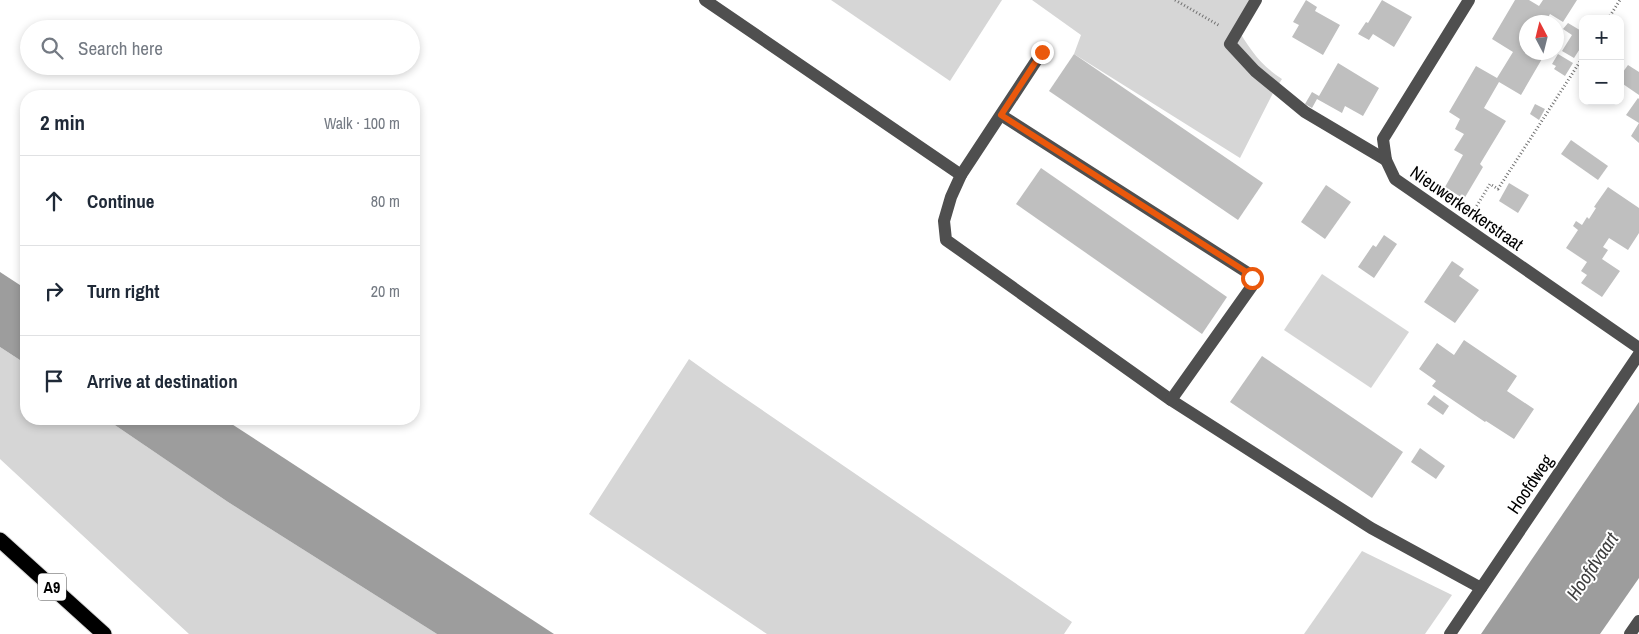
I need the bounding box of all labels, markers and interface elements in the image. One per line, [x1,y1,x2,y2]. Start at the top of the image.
north arrow [1519,15,1564,60]
map controls [1579,15,1624,105]
button: + [1579,15,1624,60]
search box [20,20,420,75]
icon: search [38,34,66,62]
text: Search here [78,35,163,61]
route end [1031,41,1054,64]
button: − [1579,60,1624,105]
text: 2 min [40,108,85,137]
text: Walk · 100 m [324,112,400,134]
street label: Nieuwerkerkerstraat [1405,160,1529,256]
icon: ahead [40,187,68,215]
text: Continue [87,188,155,214]
text: 80 m [371,190,400,212]
route start [1241,267,1264,290]
icon: right [40,277,68,305]
text: Turn right [87,278,159,304]
text: 20 m [371,280,400,302]
icon: arrive [40,367,68,395]
text: Arrive at destination [87,368,238,394]
street label: Hoofdweg [1501,449,1559,519]
water label: Hoofdvaart [1560,527,1624,605]
road number: A9 [38,574,66,600]

